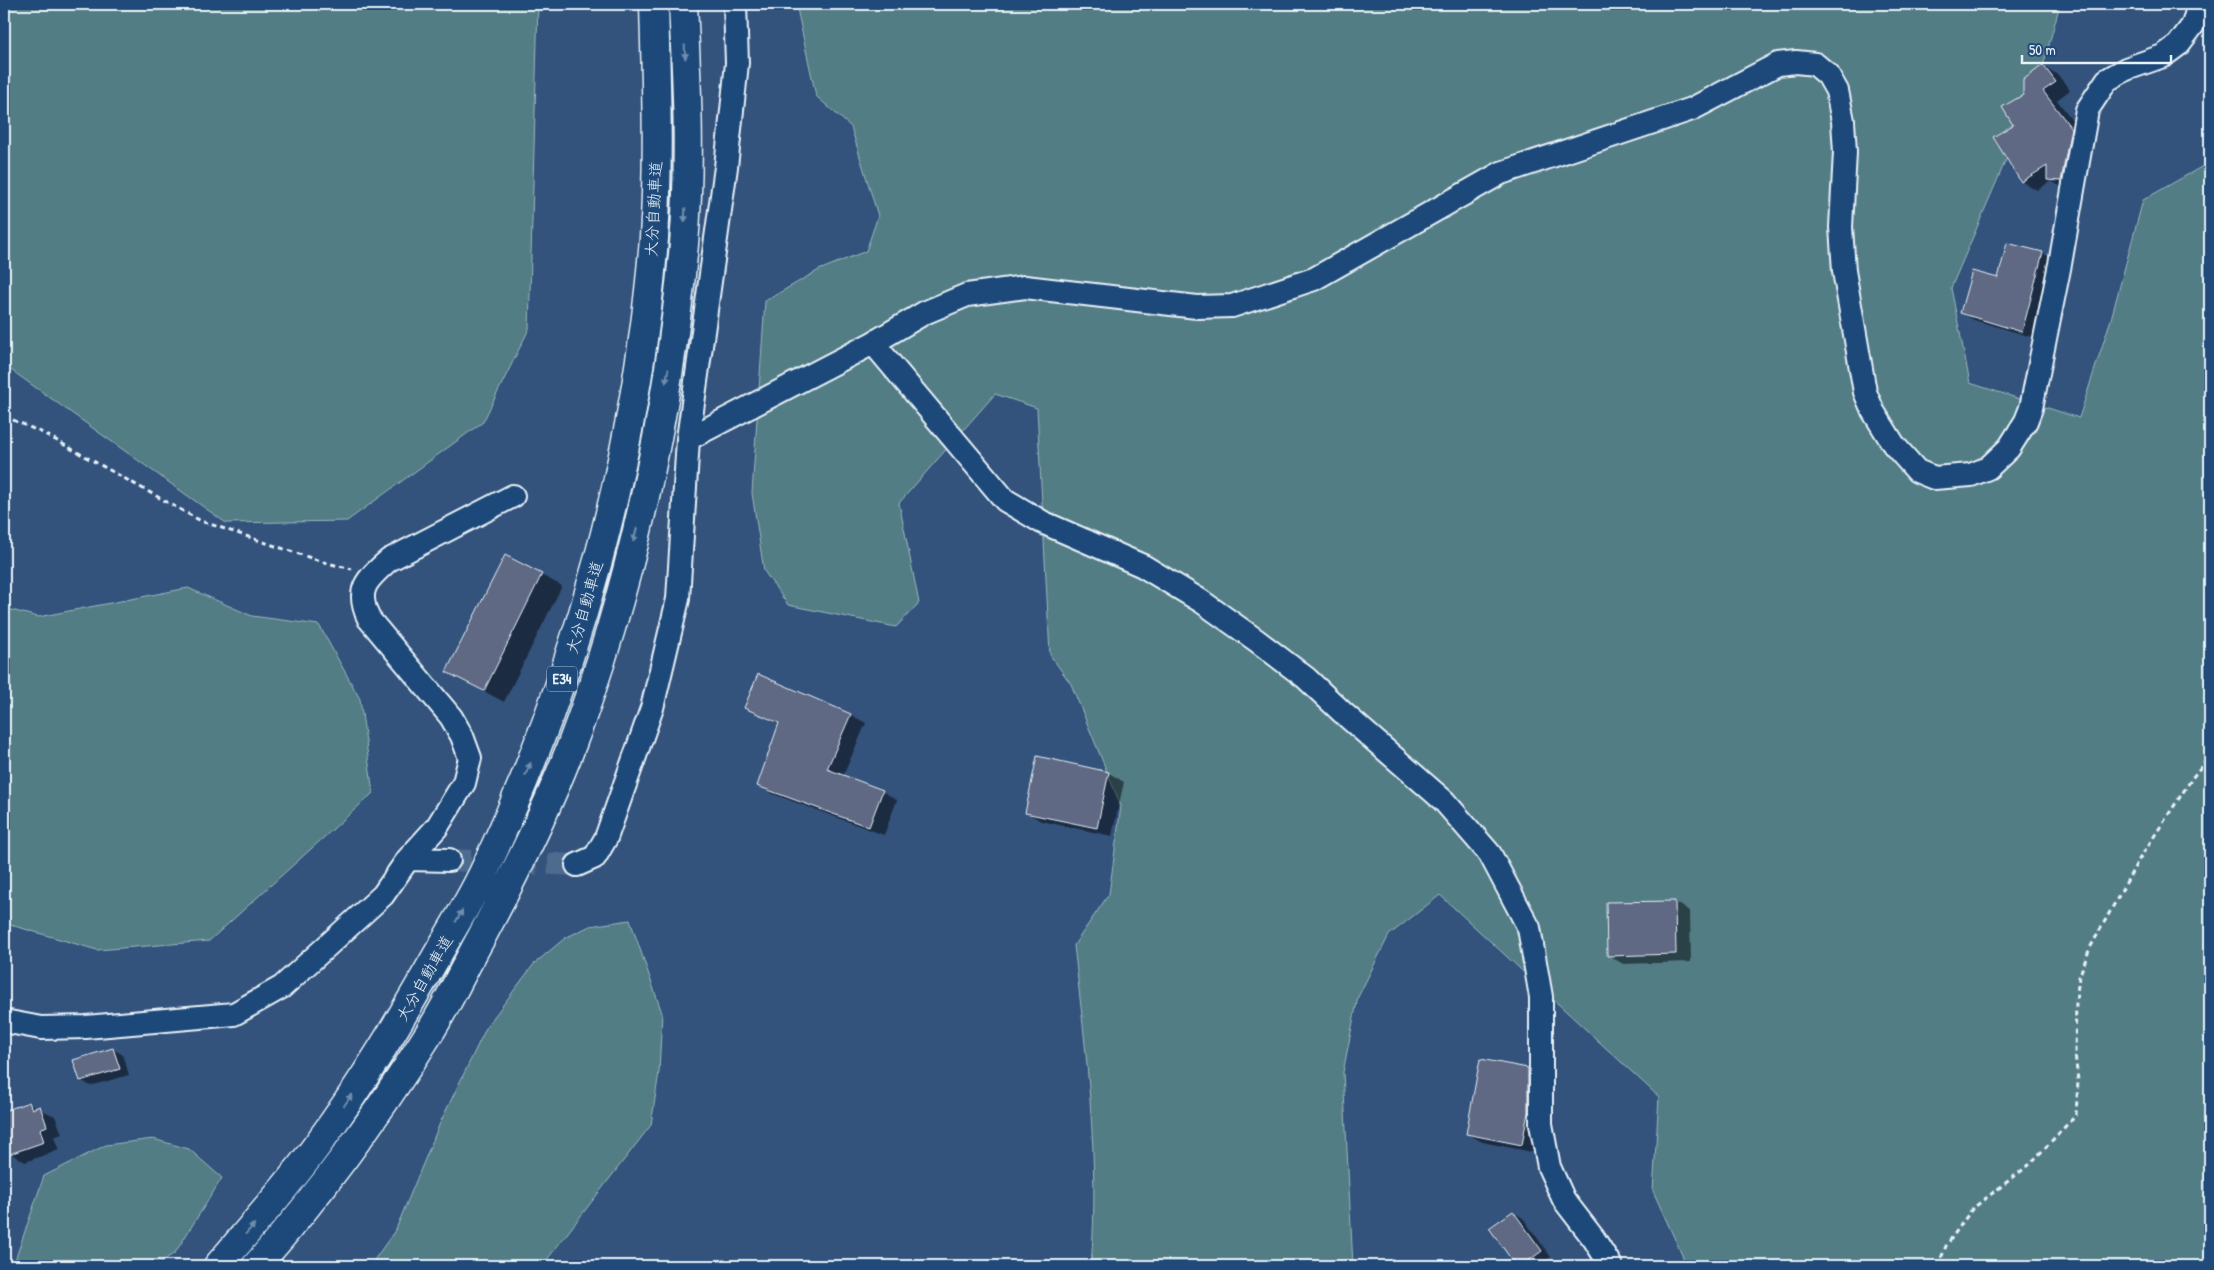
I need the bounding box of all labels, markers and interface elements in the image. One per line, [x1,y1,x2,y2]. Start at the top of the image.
scale bar [2022,32,2170,64]
text: 50 m [2029,39,2056,60]
one-way arrow [682,45,690,61]
street label: 大分自動車道 [640,160,666,258]
one-way arrow [680,207,688,223]
one-way arrow [663,369,671,385]
one-way arrow [631,528,639,543]
street label: 大分自動車道 [560,558,608,656]
road number: E34 [547,666,577,692]
one-way arrow [524,762,532,776]
one-way arrow [455,909,463,924]
street label: 大分自動車道 [390,931,458,1025]
one-way arrow [343,1093,352,1107]
one-way arrow [244,1223,255,1236]

